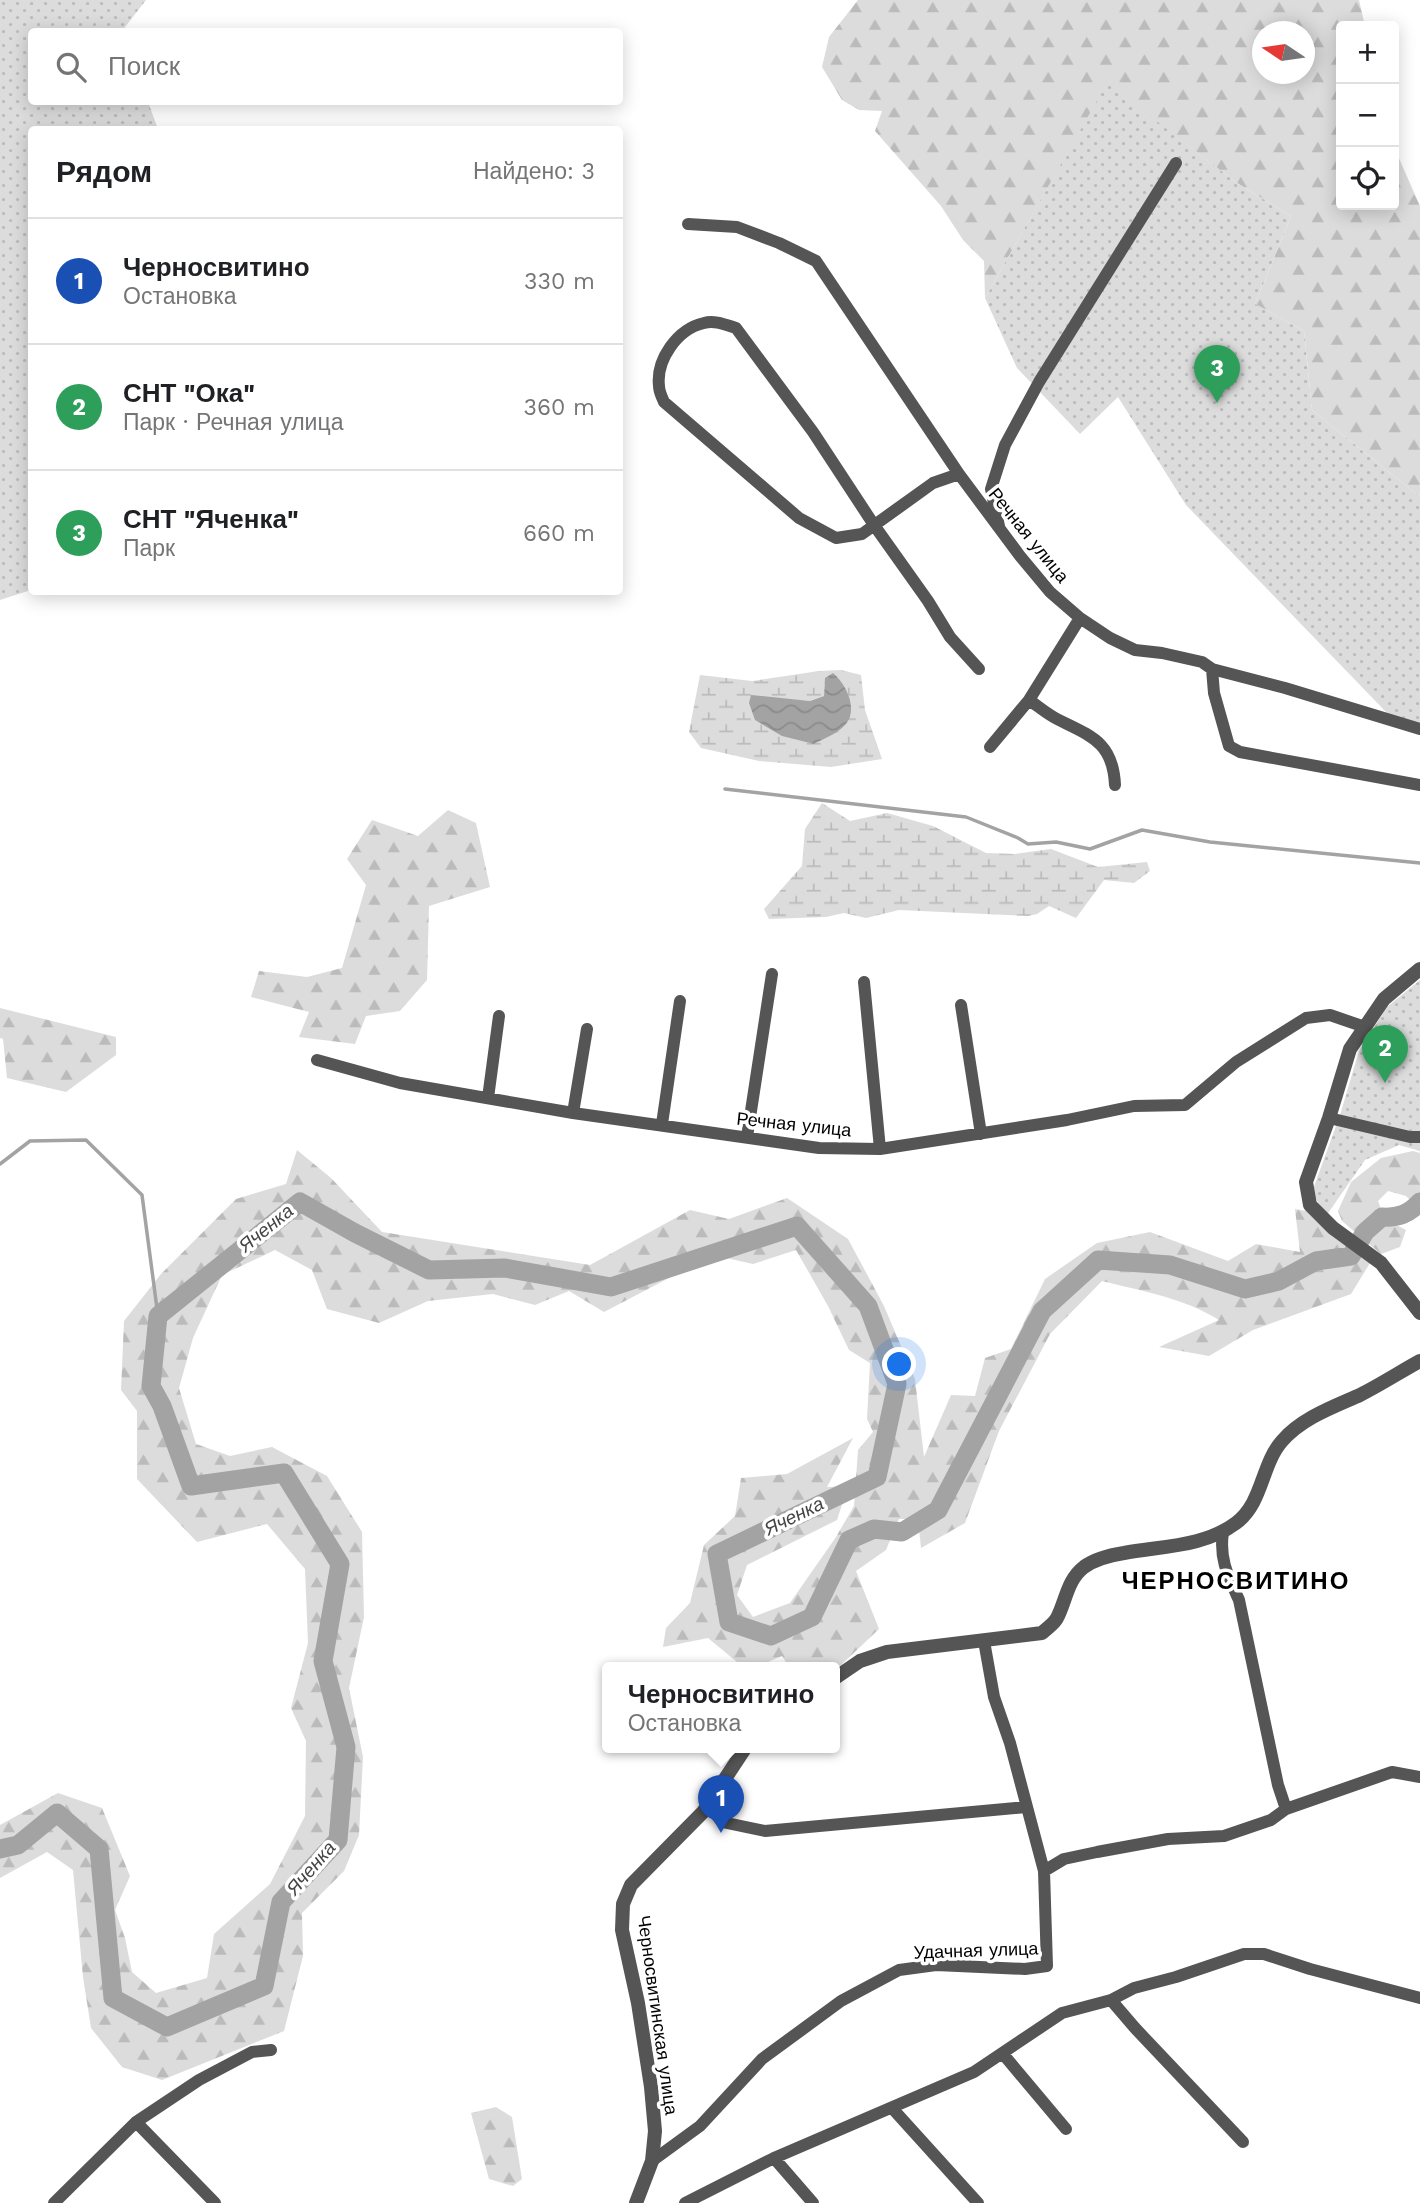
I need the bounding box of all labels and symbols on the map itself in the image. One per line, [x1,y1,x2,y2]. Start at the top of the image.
north arrow [1252,21,1315,84]
pin: 3 [1194,345,1240,403]
street label: Речная улица [985,484,1074,587]
pin: 2 [1362,1025,1408,1083]
street label: Речная улица [736,1108,853,1141]
water label: Яченка [233,1199,298,1258]
your location [882,1347,916,1381]
water label: Яченка [760,1492,828,1541]
district label: ЧЕРНОСВИТИНО [1122,1567,1350,1595]
pin: 1 [698,1775,744,1833]
water label: Яченка [281,1837,340,1900]
street label: Черносвитинская улица [634,1914,683,2117]
street label: Удачная улица [913,1937,1040,1963]

